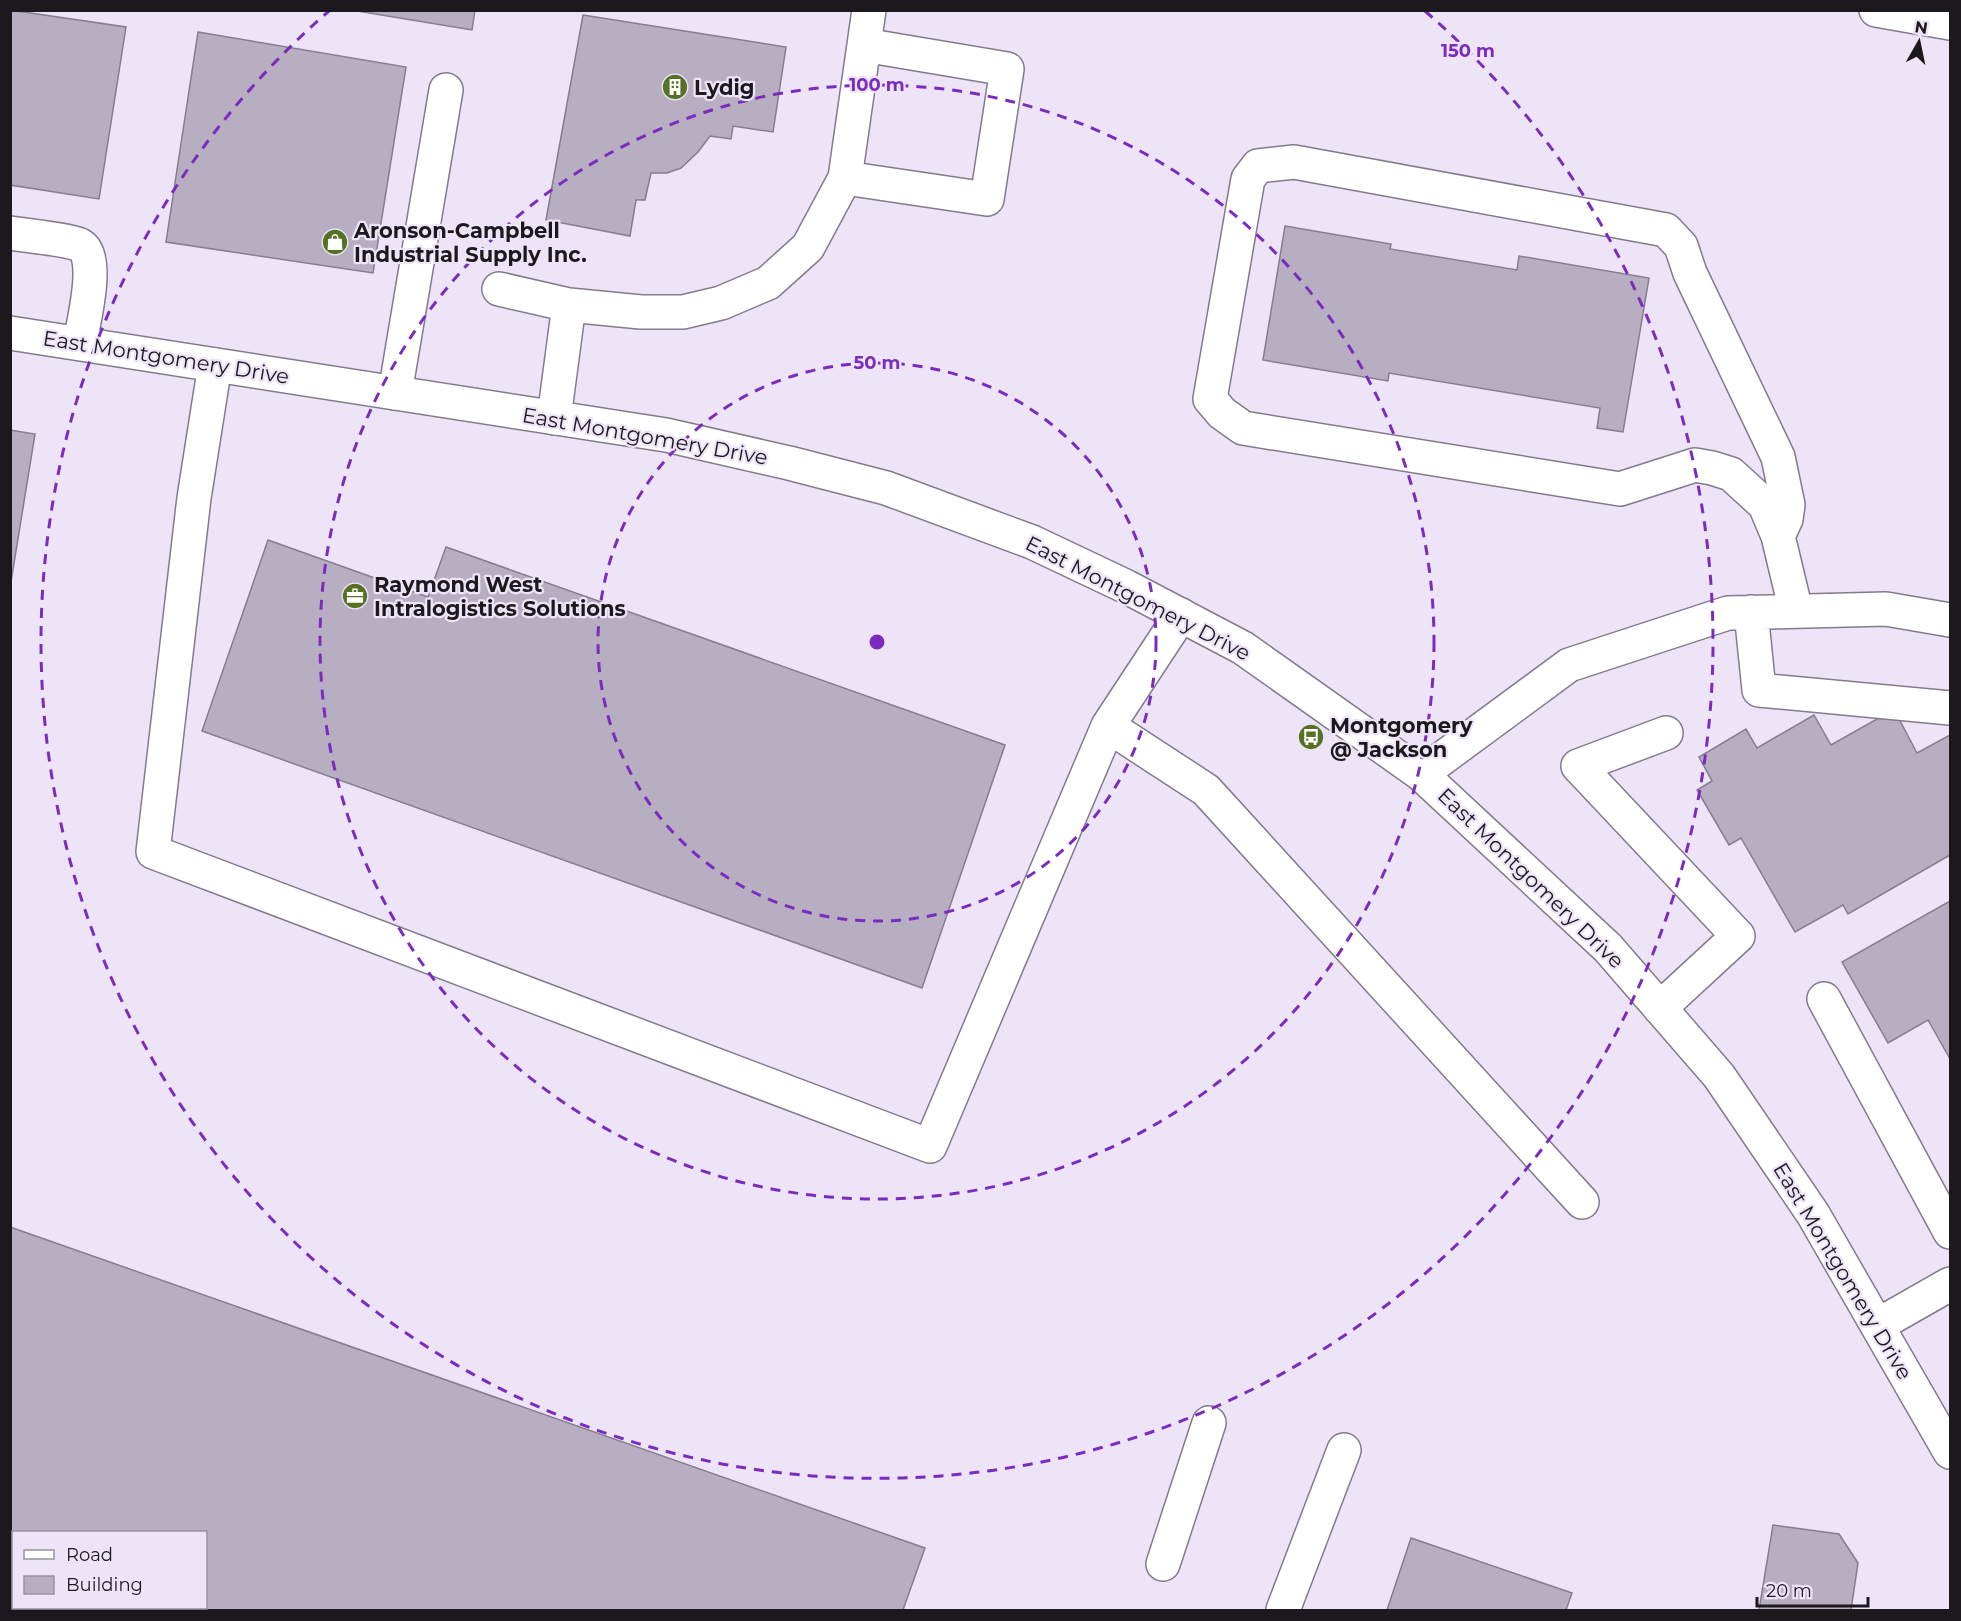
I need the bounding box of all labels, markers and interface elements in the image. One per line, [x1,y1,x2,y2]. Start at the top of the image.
north arrow [1889,12,1949,72]
text: N [1913,17,1929,38]
text: 150 m [1441,40,1495,62]
building icon: Lydig [660,72,690,102]
text: 100 m [849,74,905,96]
place label: Lydig [694,75,754,100]
place label: Aronson-Campbell Industrial Supply Inc. [353,218,587,267]
shop icon: Aronson-Campbell Industrial Supply Inc. [320,227,350,257]
street label: East Montgomery Drive [41,325,291,389]
text: 50 m [854,352,900,374]
street label: East Montgomery Drive [520,402,770,470]
street label: East Montgomery Drive [1021,530,1255,666]
place label: Raymond West Intralogistics Solutions [374,572,626,621]
office icon: Raymond West Intralogistics Solutions [340,581,370,611]
centre of rings [867,632,887,652]
place label: Montgomery @ Jackson [1330,713,1473,762]
bus stop icon: Montgomery @ Jackson [1296,722,1326,752]
street label: East Montgomery Drive [1433,783,1629,973]
street label: East Montgomery Drive [1768,1158,1918,1384]
legend [12,1531,207,1609]
text: Road [66,1544,113,1566]
scale bar [1757,1570,1868,1608]
text: Building [66,1574,143,1596]
text: 20 m [1766,1580,1812,1602]

